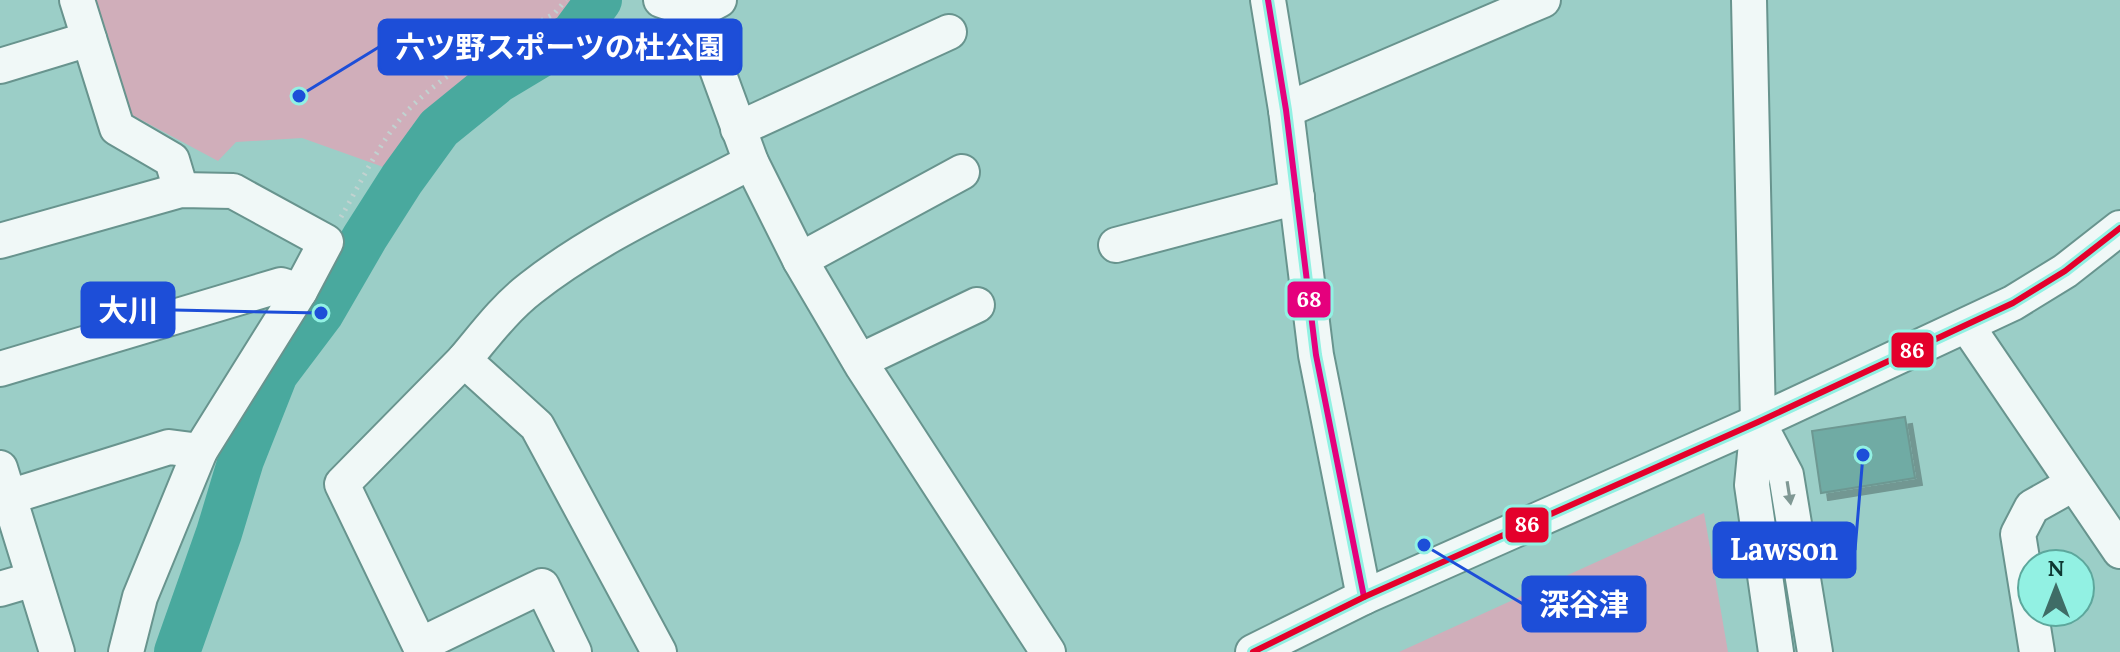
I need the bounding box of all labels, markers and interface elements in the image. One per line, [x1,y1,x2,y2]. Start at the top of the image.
callout: 六ツ野スポーツの杜公園 [379,20,741,74]
text: 六ツ野スポーツの杜公園 [395,28,725,66]
line badge: 68 [1286,280,1332,319]
callout: 大川 [82,283,174,337]
text: 68 [1296,285,1322,313]
text: 大川 [98,291,158,329]
line badge: 86 [1890,331,1935,369]
text: 86 [1899,336,1925,364]
one-way arrow [1783,481,1796,506]
line badge: 86 [1504,506,1550,544]
text: 86 [1514,510,1540,538]
callout: Lawson [1714,523,1855,577]
text: Lawson [1730,530,1838,568]
north arrow [2016,548,2096,628]
text: N [2047,554,2065,582]
callout: 深谷津 [1523,577,1645,631]
text: 深谷津 [1539,585,1629,623]

